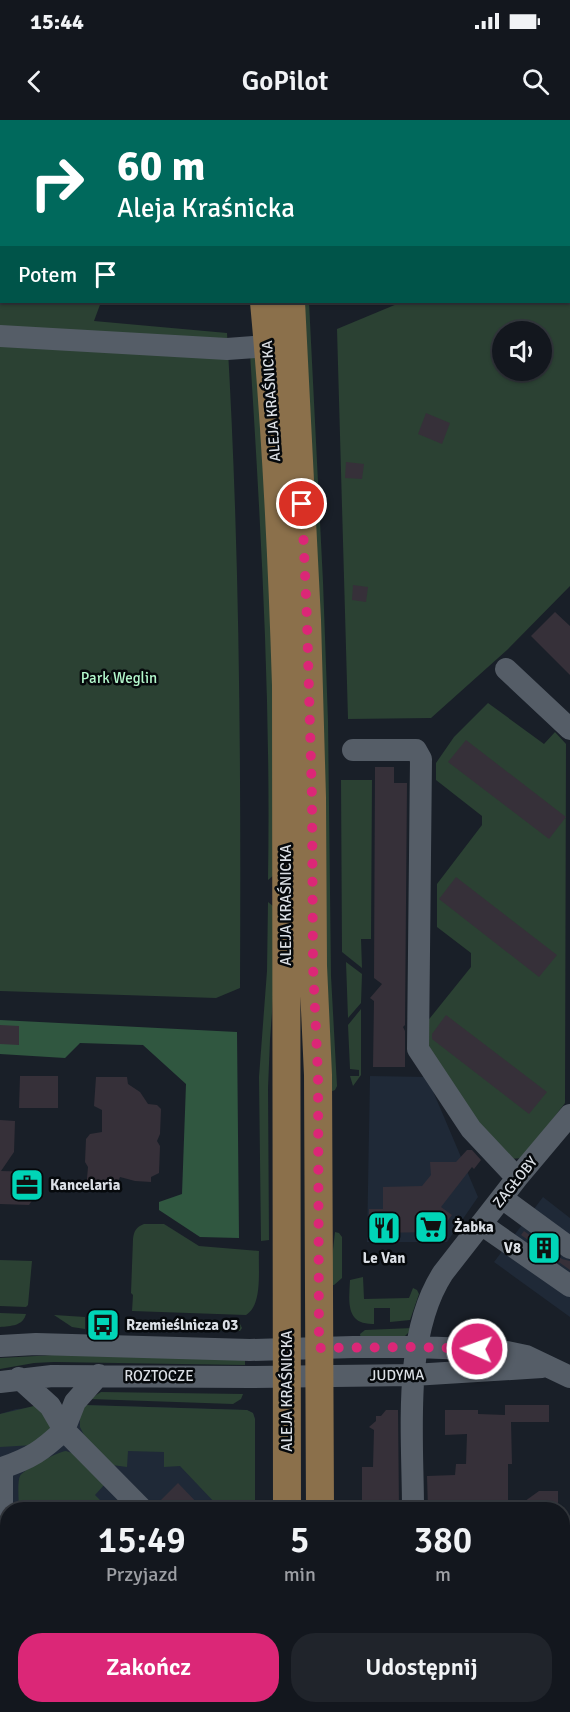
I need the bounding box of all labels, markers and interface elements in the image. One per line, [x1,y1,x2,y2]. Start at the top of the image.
text: 15:44 [30,8,84,35]
icon: back [18,65,51,98]
text: GoPilot [242,65,328,98]
icon: search [519,65,552,98]
text: 60 m [117,141,206,192]
icon: right [18,144,96,222]
text: Aleja Kraśnicka [117,192,295,225]
icon: arrive [89,258,122,291]
text: Potem [18,261,77,288]
map controls [492,321,552,381]
button: sound [492,321,552,381]
street label: ALEJA KRAŚNICKA [257,340,284,462]
pin [276,478,327,529]
icon: arrive [285,487,318,520]
park label: Park Weglin [81,669,157,687]
street label: ALEJA KRAŚNICKA [276,844,295,966]
street label: ZAGŁOBY [489,1152,541,1211]
office icon: Kancelaria [9,1167,45,1203]
place label: Kancelaria [50,1176,121,1194]
supermarket icon: Żabka [413,1209,449,1245]
restaurant icon: Le Van [366,1210,402,1246]
place label: Żabka [454,1218,494,1236]
building icon: V8 [526,1230,562,1266]
place label: V8 [504,1239,521,1257]
place label: Le Van [363,1249,405,1267]
bus stop icon: Rzemieślnicza 03 [85,1307,121,1343]
place label: Rzemieślnicza 03 [126,1316,238,1334]
position arrow [445,1317,509,1381]
street label: ALEJA KRAŚNICKA [277,1330,296,1452]
street label: JUDYMA [369,1366,425,1384]
street label: ROZTOCZE [124,1367,194,1385]
text: 15:49 [98,1518,186,1563]
text: 5 [290,1518,310,1563]
text: 380 [414,1518,472,1563]
text: Przyjazd [106,1562,178,1587]
text: min [284,1562,316,1587]
text: m [435,1562,451,1587]
button: Zakończ [18,1633,279,1702]
button: Udostępnij [291,1633,552,1702]

